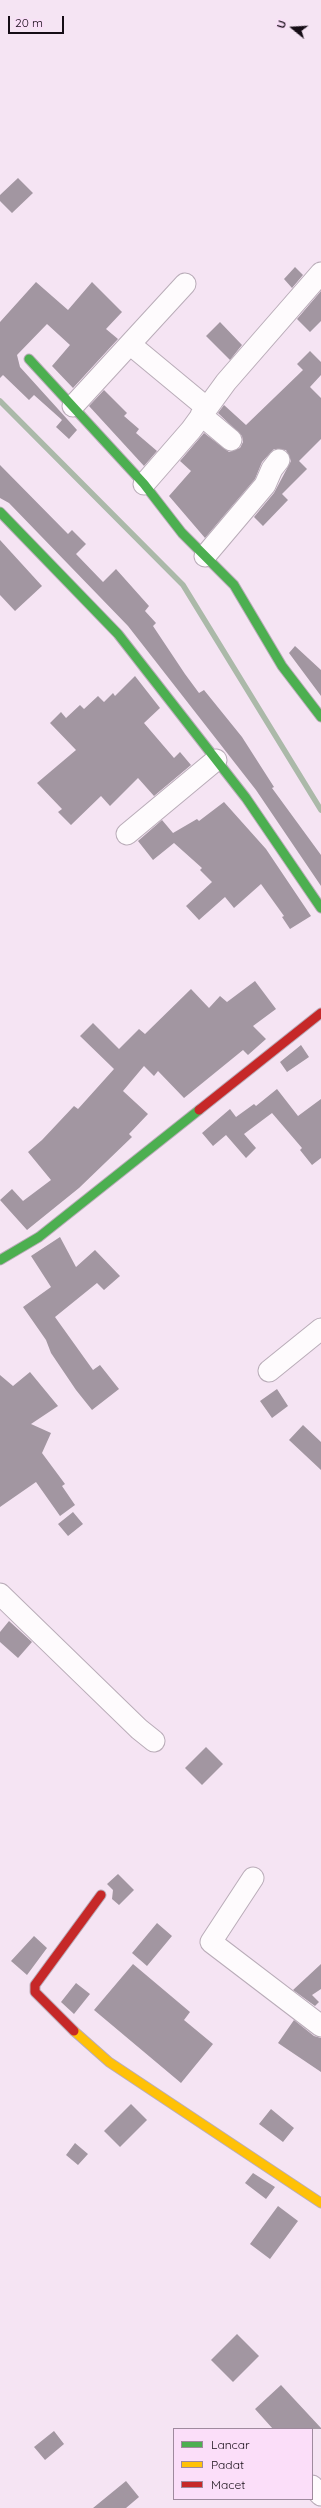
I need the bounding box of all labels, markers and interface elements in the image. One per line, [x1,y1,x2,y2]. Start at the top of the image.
scale bar [10,8,66,34]
north arrow [273,8,313,48]
text: 20 m [15,15,43,30]
text: U [274,18,289,30]
legend [173,2428,313,2500]
text: Lancar [211,2437,250,2452]
text: Padat [211,2457,244,2472]
text: Macet [211,2477,245,2492]

